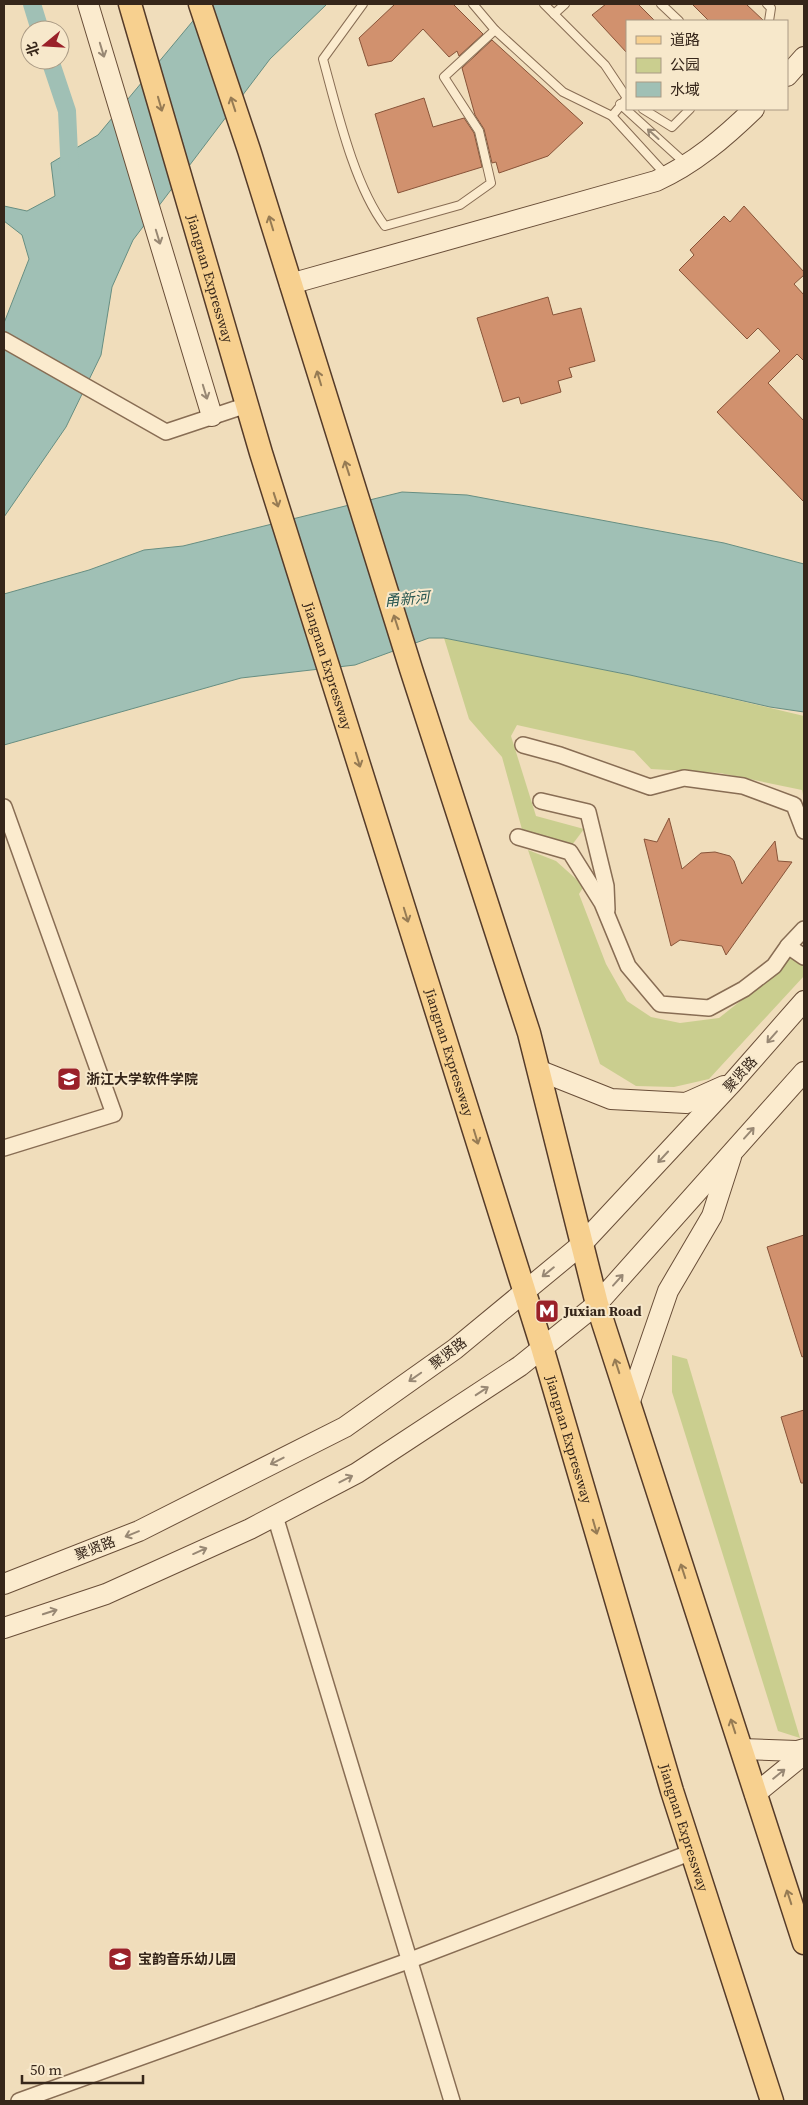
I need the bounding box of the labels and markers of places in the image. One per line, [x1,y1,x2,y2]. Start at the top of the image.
school or university icon: 浙江大学软件学院 [56,1066,82,1092]
place label: 浙江大学软件学院 [86,1069,198,1089]
metro station icon: Juxian Road [534,1298,560,1324]
place label: Juxian Road [563,1301,642,1321]
school or university icon: 宝韵音乐幼儿园 [107,1946,133,1972]
place label: 宝韵音乐幼儿园 [138,1949,236,1969]

